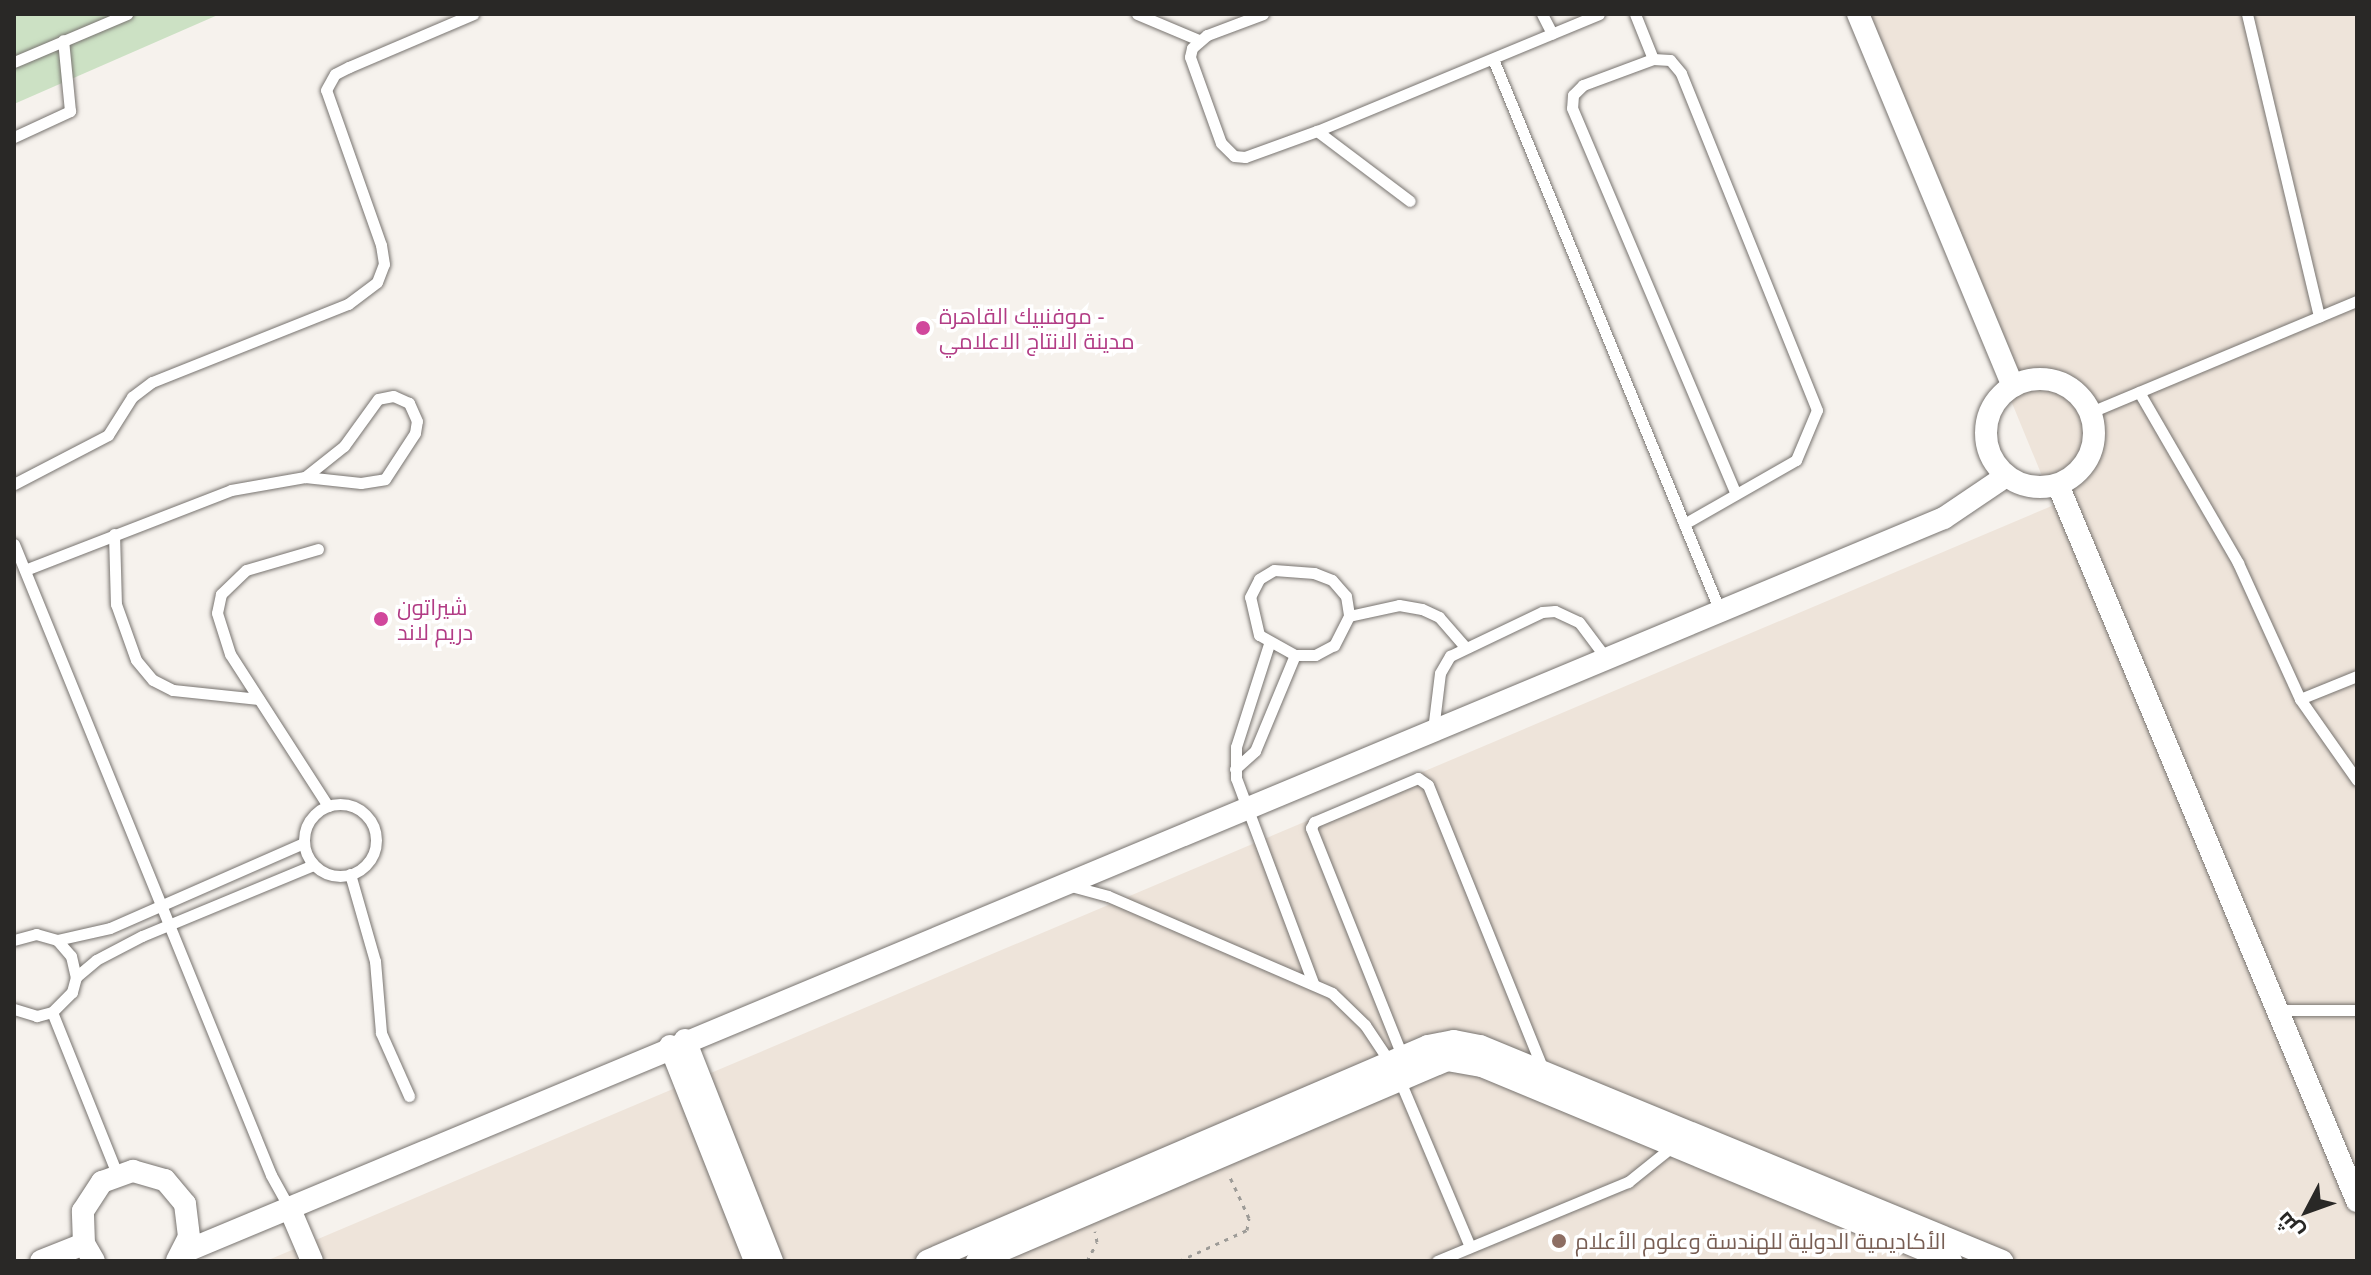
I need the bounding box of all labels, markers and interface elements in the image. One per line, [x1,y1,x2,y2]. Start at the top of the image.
place label: موفنبيك القاهرة - مدينة الانتاج الاعلامي [939,302,1135,354]
marker: موفنبيك القاهرة - مدينة الانتاج الاعلامي [914,319,932,337]
place label: شيراتون دريم لاند [397,593,473,644]
marker: شيراتون دريم لاند [372,610,390,628]
north arrow [2267,1171,2347,1251]
text: ش [2268,1206,2309,1247]
place label: الأكاديمية الدولية للهندسة وعلوم الأعلام [1575,1228,1946,1254]
marker: الأكاديمية الدولية للهندسة وعلوم الأعلام [1550,1232,1568,1250]

